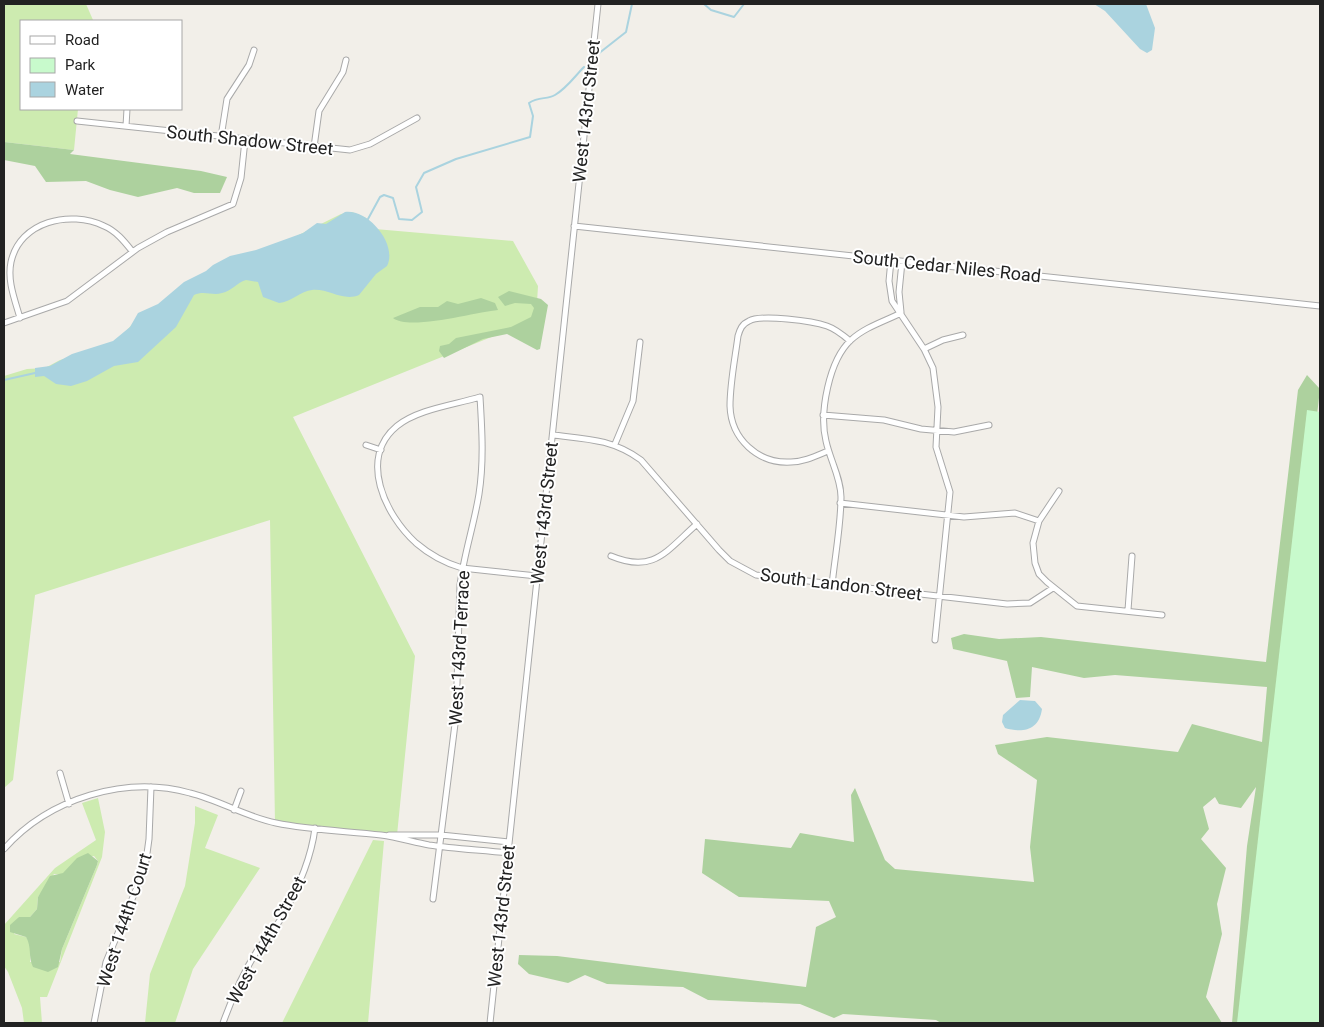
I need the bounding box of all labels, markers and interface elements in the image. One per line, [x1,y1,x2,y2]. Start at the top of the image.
legend [20,20,182,110]
text: Road [65,31,99,49]
street label: West 143rd Street [568,39,604,183]
text: Park [65,56,96,74]
text: Water [65,81,104,99]
street label: South Shadow Street [166,121,334,159]
street label: South Cedar Niles Road [852,246,1042,286]
street label: West 143rd Street [526,441,562,585]
street label: South Landon Street [759,564,923,604]
street label: West 143rd Terrace [444,570,474,726]
street label: West 143rd Street [483,844,519,988]
street label: West 144th Court [92,850,156,990]
street label: West 144th Street [222,872,310,1008]

